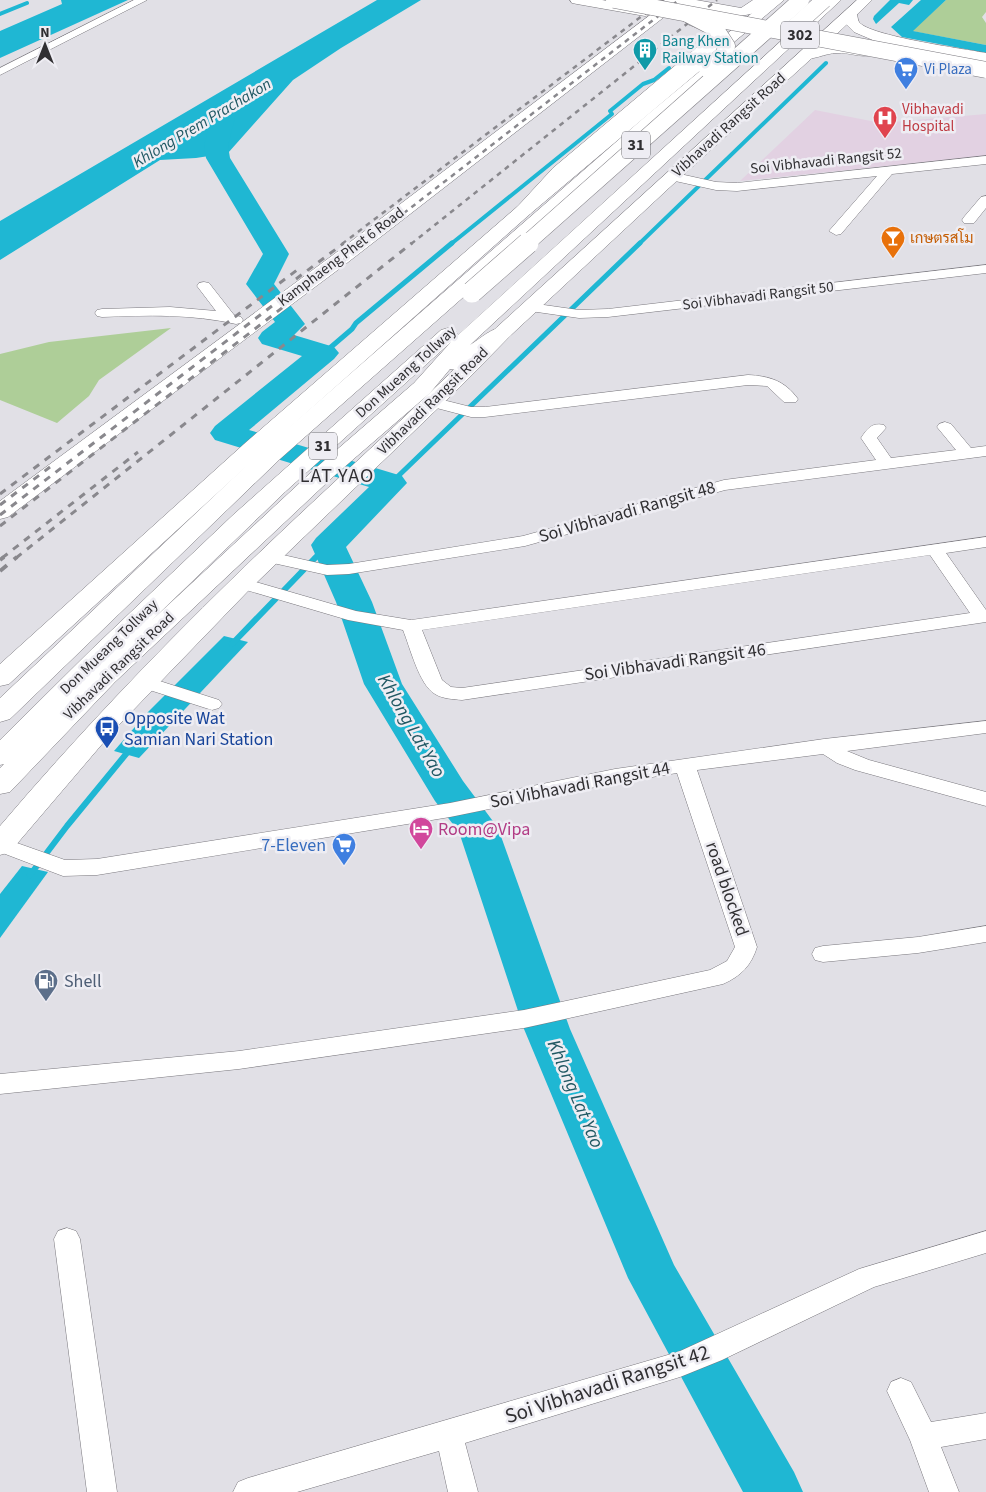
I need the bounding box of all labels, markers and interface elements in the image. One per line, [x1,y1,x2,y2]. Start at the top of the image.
north arrow [20,20,70,70]
road number: 302 [781,22,819,48]
text: N [40,23,50,43]
place label: Bang Khen Railway Station [662,31,759,69]
building icon: Bang Khen Railway Station [632,37,658,71]
supermarket icon: Vi Plaza [893,56,919,90]
place label: Vi Plaza [924,59,972,80]
street label: Vibhavadi Rangsit Road [667,68,791,182]
water label: Khlong Prem Prachakon [129,73,275,173]
place label: Vibhavadi Hospital [902,99,964,137]
hospital icon: Vibhavadi Hospital [872,105,898,139]
road number: 31 [622,132,650,158]
street label: Soi Vibhavadi Rangsit 52 [749,143,903,179]
street label: Kamphaeng Phet 6 Road [273,202,409,312]
bar icon: เกษตรสโม [880,225,906,259]
place label: เกษตรสโม [910,228,973,249]
street label: Soi Vibhavadi Rangsit 50 [681,276,835,316]
street label: Don Mueang Tollway [351,321,461,423]
street label: Vibhavadi Rangsit Road [373,342,493,460]
road number: 31 [309,432,337,460]
district label: LAT YAO [300,462,374,490]
street label: Soi Vibhavadi Rangsit 48 [536,475,718,549]
street label: Don Mueang Tollway [55,595,163,699]
street label: Vibhavadi Rangsit Road [59,607,179,725]
street label: Soi Vibhavadi Rangsit 46 [583,637,767,687]
water label: Khlong Lat Yao [370,669,452,783]
place label: Opposite Wat Samian Nari Station [124,706,273,752]
bus stop icon: Opposite Wat Samian Nari Station [94,715,120,749]
street label: Soi Vibhavadi Rangsit 44 [488,755,672,815]
hotel icon: Room@Vipa [408,816,434,850]
place label: Room@Vipa [438,817,530,842]
supermarket icon: 7-Eleven [331,832,357,866]
place label: 7-Eleven [261,833,326,858]
street label: road blocked [699,838,755,940]
fuel station icon: Shell [33,968,59,1002]
place label: Shell [64,969,102,994]
water label: Khlong Lat Yao [540,1036,610,1153]
street label: Soi Vibhavadi Rangsit 42 [501,1337,713,1431]

